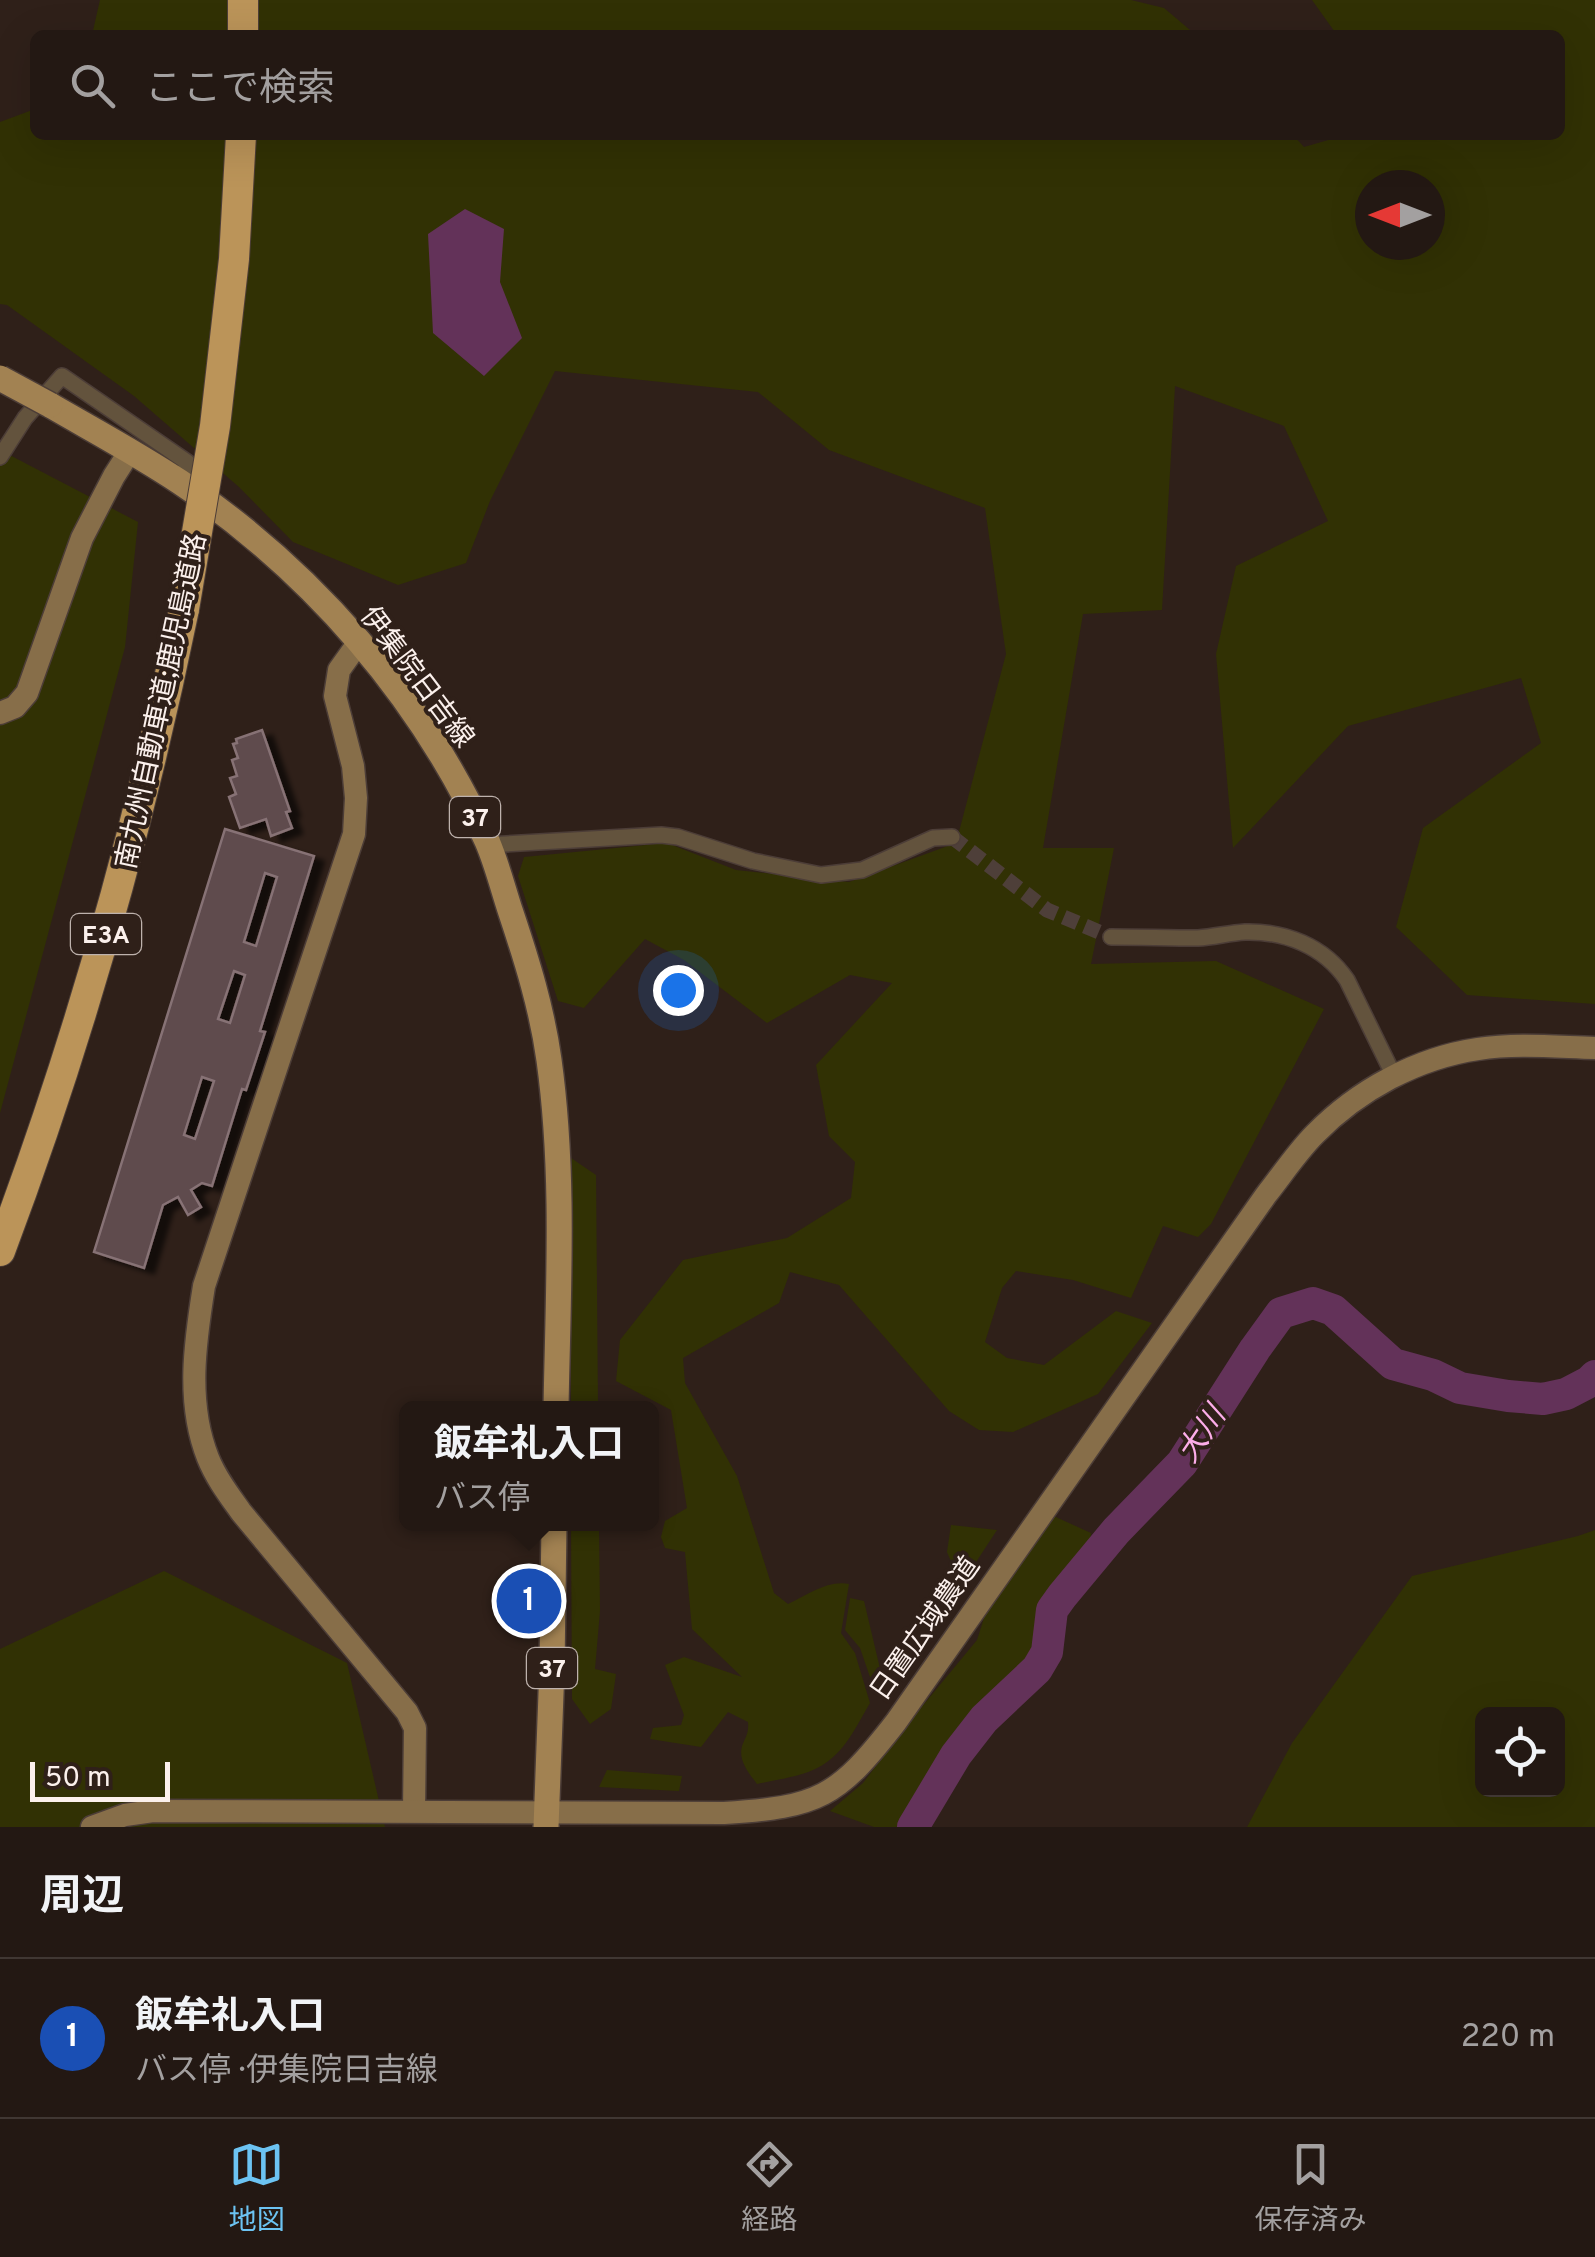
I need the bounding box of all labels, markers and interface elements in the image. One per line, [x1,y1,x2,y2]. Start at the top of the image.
search box [30,30,1565,140]
icon: search [65,58,120,113]
text: ここで検索 [145,66,335,115]
north arrow [1355,170,1445,260]
street label: 南九州自動車道;鹿児島道路 [110,530,216,873]
street label: 伊集院日吉線 [351,600,481,756]
road number: 37 [450,797,500,837]
road number: E3A [71,914,141,954]
your location [653,965,704,1016]
water label: 大川 [1171,1398,1237,1471]
popup [399,1401,659,1531]
text: 飯牟礼入口 [434,1422,624,1471]
text: バス停 [434,1480,530,1520]
street label: 日置広域農道 [864,1551,989,1709]
pin: 1 [496,1564,562,1638]
road number: 37 [527,1648,577,1688]
map controls [1475,1707,1565,1797]
button: locate [1475,1707,1565,1797]
scale bar [30,1757,170,1802]
text: 50 m [45,1761,111,1797]
text: 周辺 [40,1872,124,1925]
text: 飯牟礼入口 [135,1994,325,2043]
text: 1 [66,2018,79,2058]
text: 220 m [1461,2018,1555,2058]
text: バス停 · 伊集院日吉線 [135,2052,438,2092]
tab: 地図 [228,2137,285,2240]
tab: 経路 [741,2137,798,2240]
tab: 保存済み [1254,2137,1367,2240]

